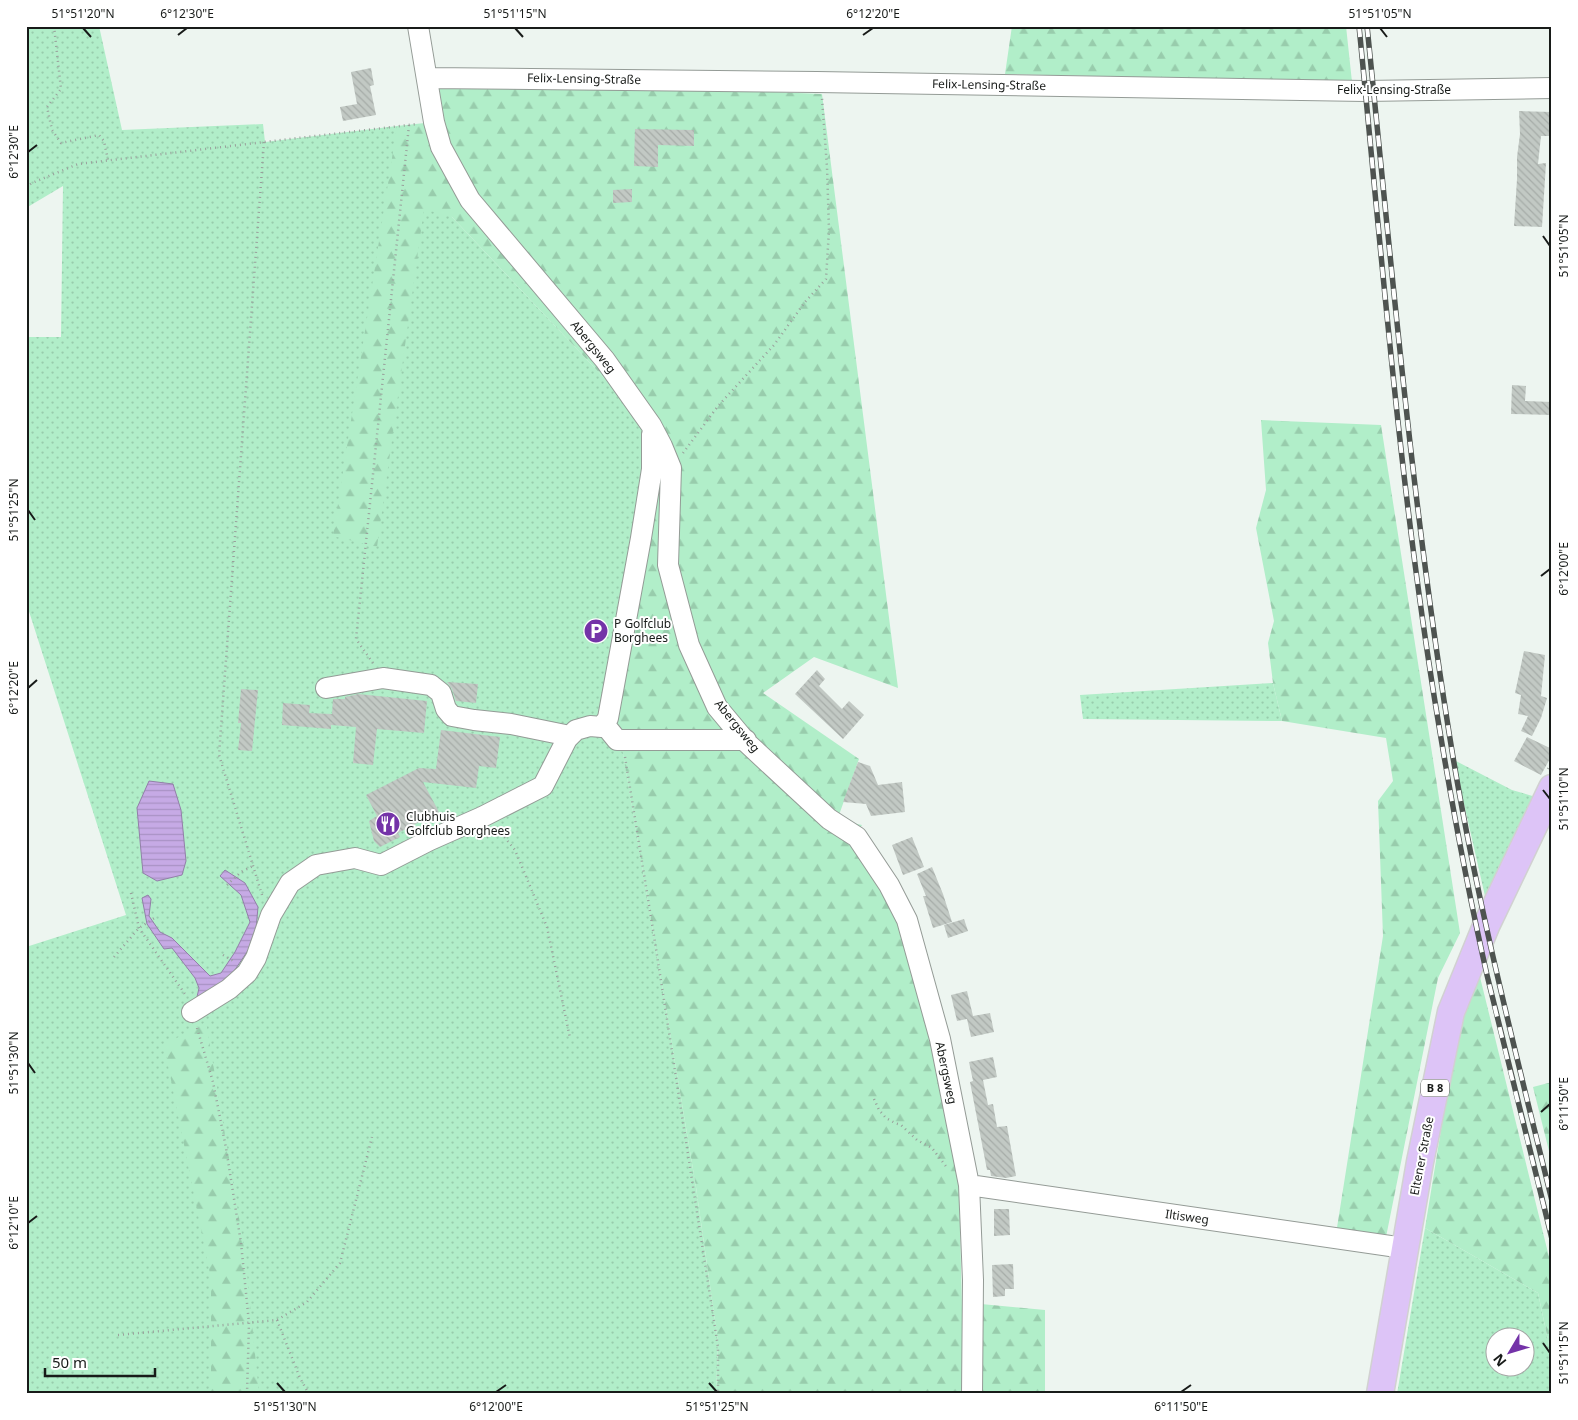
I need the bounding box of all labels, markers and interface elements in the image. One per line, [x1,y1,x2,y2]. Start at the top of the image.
text: 51°51'20"N [51,5,115,22]
text: 6°12'30"E [160,5,214,22]
text: 51°51'15"N [483,5,547,22]
text: 6°12'20"E [846,5,900,22]
text: 51°51'05"N [1348,5,1412,22]
street label: Felix-Lensing-Straße [527,69,641,88]
street label: Felix-Lensing-Straße [932,75,1046,94]
street label: Felix-Lensing-Straße [1337,81,1451,98]
text: 6°12'30"E [5,125,22,179]
text: 51°51'05"N [1555,214,1572,278]
street label: Abergsweg [567,317,620,377]
text: 51°51'25"N [5,478,22,542]
text: 6°12'00"E [1555,542,1572,596]
place label: P Golfclub Borghees [614,615,671,646]
parking icon: P Golfclub Borghees [583,618,609,644]
text: 6°12'20"E [5,661,22,715]
street label: Abergsweg [711,696,764,756]
text: 51°51'10"N [1555,767,1572,831]
place label: Clubhuis Golfclub Borghees [406,808,510,839]
restaurant icon: Clubhuis Golfclub Borghees [375,811,401,837]
text: 51°51'30"N [5,1031,22,1095]
street label: Abergsweg [932,1040,961,1106]
text: 6°11'50"E [1555,1077,1572,1131]
road number: B 8 [1421,1080,1449,1096]
street label: Eltener Straße [1406,1115,1438,1197]
text: 6°12'10"E [5,1196,22,1250]
street label: Iltisweg [1164,1205,1210,1228]
text: 51°51'15"N [1555,1321,1572,1385]
north arrow [1486,1328,1536,1378]
scale bar [45,1345,155,1377]
text: N [1488,1350,1510,1371]
text: 50 m [52,1352,87,1372]
text: 51°51'30"N [253,1398,317,1415]
text: 6°12'00"E [469,1398,523,1415]
text: 51°51'25"N [685,1398,749,1415]
text: 6°11'50"E [1154,1398,1208,1415]

